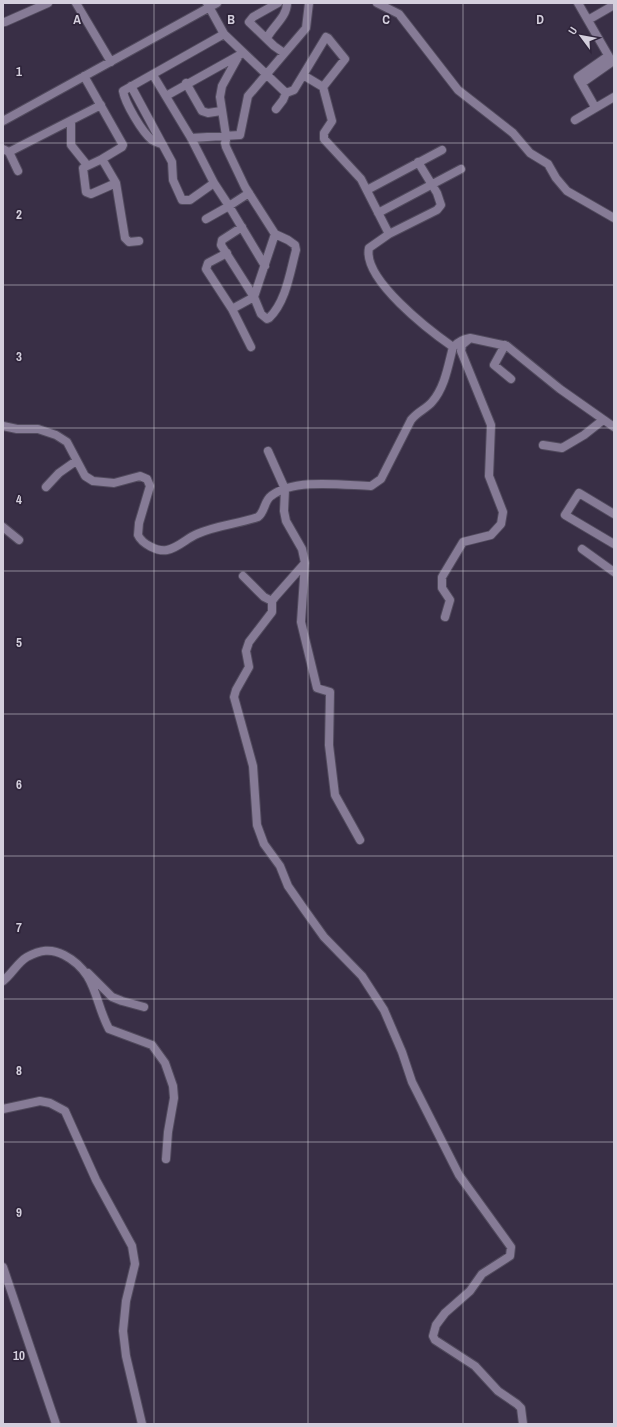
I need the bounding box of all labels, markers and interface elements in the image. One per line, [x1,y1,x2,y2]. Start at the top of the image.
text: A [73,11,81,28]
text: B [227,11,235,28]
text: C [382,11,390,28]
text: D [536,11,544,28]
north arrow [561,16,601,56]
text: U [565,24,580,37]
text: 1 [16,63,22,80]
text: 2 [16,206,22,223]
text: 3 [16,348,22,365]
text: 4 [16,491,22,508]
text: 5 [16,634,22,651]
text: 6 [16,776,22,793]
text: 7 [16,919,22,936]
text: 8 [16,1062,22,1079]
text: 9 [16,1204,22,1221]
text: 10 [13,1347,25,1364]

